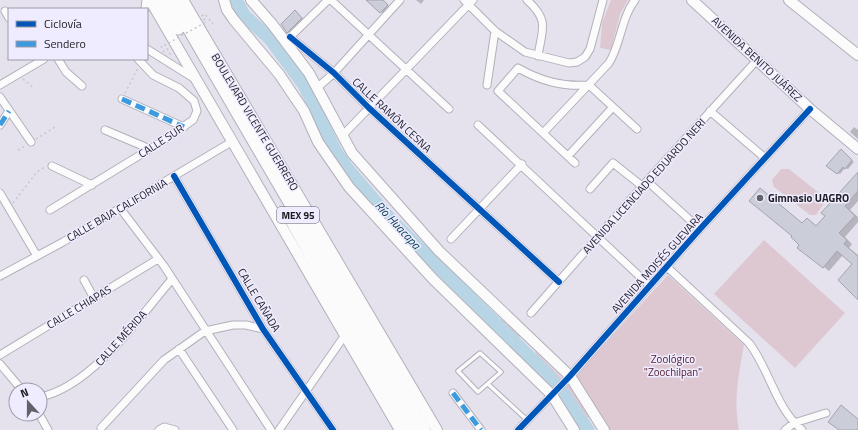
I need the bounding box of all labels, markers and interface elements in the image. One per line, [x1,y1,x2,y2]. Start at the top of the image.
legend [8,8,148,60]
street label: AVENIDA BENITO JUÁREZ [708,13,806,105]
text: Ciclovía [44,14,82,33]
text: Sendero [44,34,86,53]
street label: BOULEVARD VICENTE GUERRERO [207,50,303,194]
street label: CALLE RAMÓN CESNA [349,74,436,156]
street label: AVENIDA LICENCIADO EDUARDO NERI [579,115,709,257]
street label: CALLE SUR [135,120,187,162]
street label: CALLE BAJA CALIFORNIA [64,174,171,245]
place label: Gimnasio UAGRO [768,190,849,206]
marker: Gimnasio UAGRO [755,193,765,203]
water label: Río Huacapa [371,197,426,254]
road number: MEX 95 [277,207,319,223]
street label: AVENIDA MOISÉS GUEVARA [607,209,707,317]
street label: CALLE CAÑADA [234,265,285,335]
street label: CALLE CHIAPAS [44,281,114,333]
street label: CALLE MÉRIDA [92,306,151,369]
park label: Zoológico "Zoochilpan" [644,351,702,380]
north arrow [8,382,48,422]
text: N [18,384,31,401]

